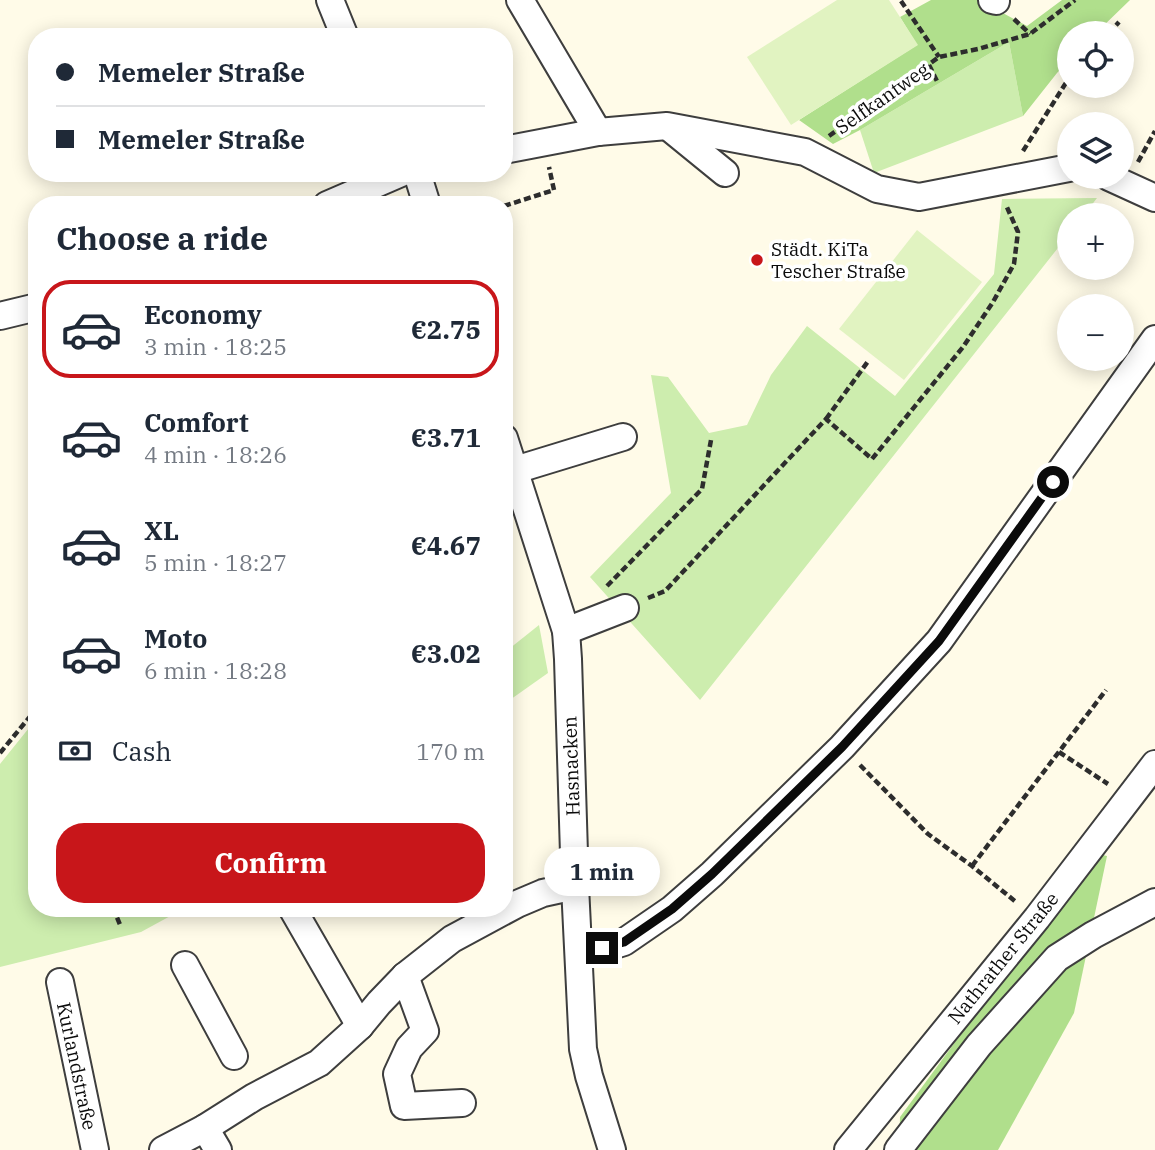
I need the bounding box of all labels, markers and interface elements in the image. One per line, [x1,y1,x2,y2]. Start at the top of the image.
map controls [1057,21,1134,371]
button: locate [1057,21,1134,98]
text: Memeler Straße [98,55,305,89]
street label: Selfkantweg [830,57,934,139]
button: layers [1057,112,1134,189]
text: Memeler Straße [98,122,305,156]
button: + [1057,203,1134,280]
text: Choose a ride [56,217,268,259]
place label: Städt. KiTa Tescher Straße [771,237,906,283]
marker: Städt. KiTa Tescher Straße [749,252,765,268]
button: − [1057,294,1134,371]
text: Economy [144,297,262,331]
icon: car [60,298,123,361]
text: €2.75 [411,312,481,346]
text: 3 min · 18:25 [144,331,287,361]
text: Comfort [144,405,249,439]
icon: car [60,406,123,469]
text: €3.71 [411,420,481,454]
text: 4 min · 18:26 [144,439,287,469]
route start [1037,466,1069,498]
text: XL [144,513,179,547]
icon: car [60,514,123,577]
text: €4.67 [411,528,481,562]
text: 5 min · 18:27 [144,547,287,577]
text: Moto [144,621,207,655]
icon: car [60,622,123,685]
text: €3.02 [411,636,481,670]
text: 6 min · 18:28 [144,655,287,685]
street label: Hasnacken [557,716,585,816]
icon: cash [56,732,94,770]
text: Cash [112,734,172,768]
text: 170 m [416,736,485,766]
button: Confirm [56,823,485,903]
callout: 1 min [544,846,660,895]
text: 1 min [570,856,634,886]
street label: Nathrather Straße [942,887,1064,1029]
route end [586,932,618,964]
street label: Kurlandstraße [52,1000,102,1132]

